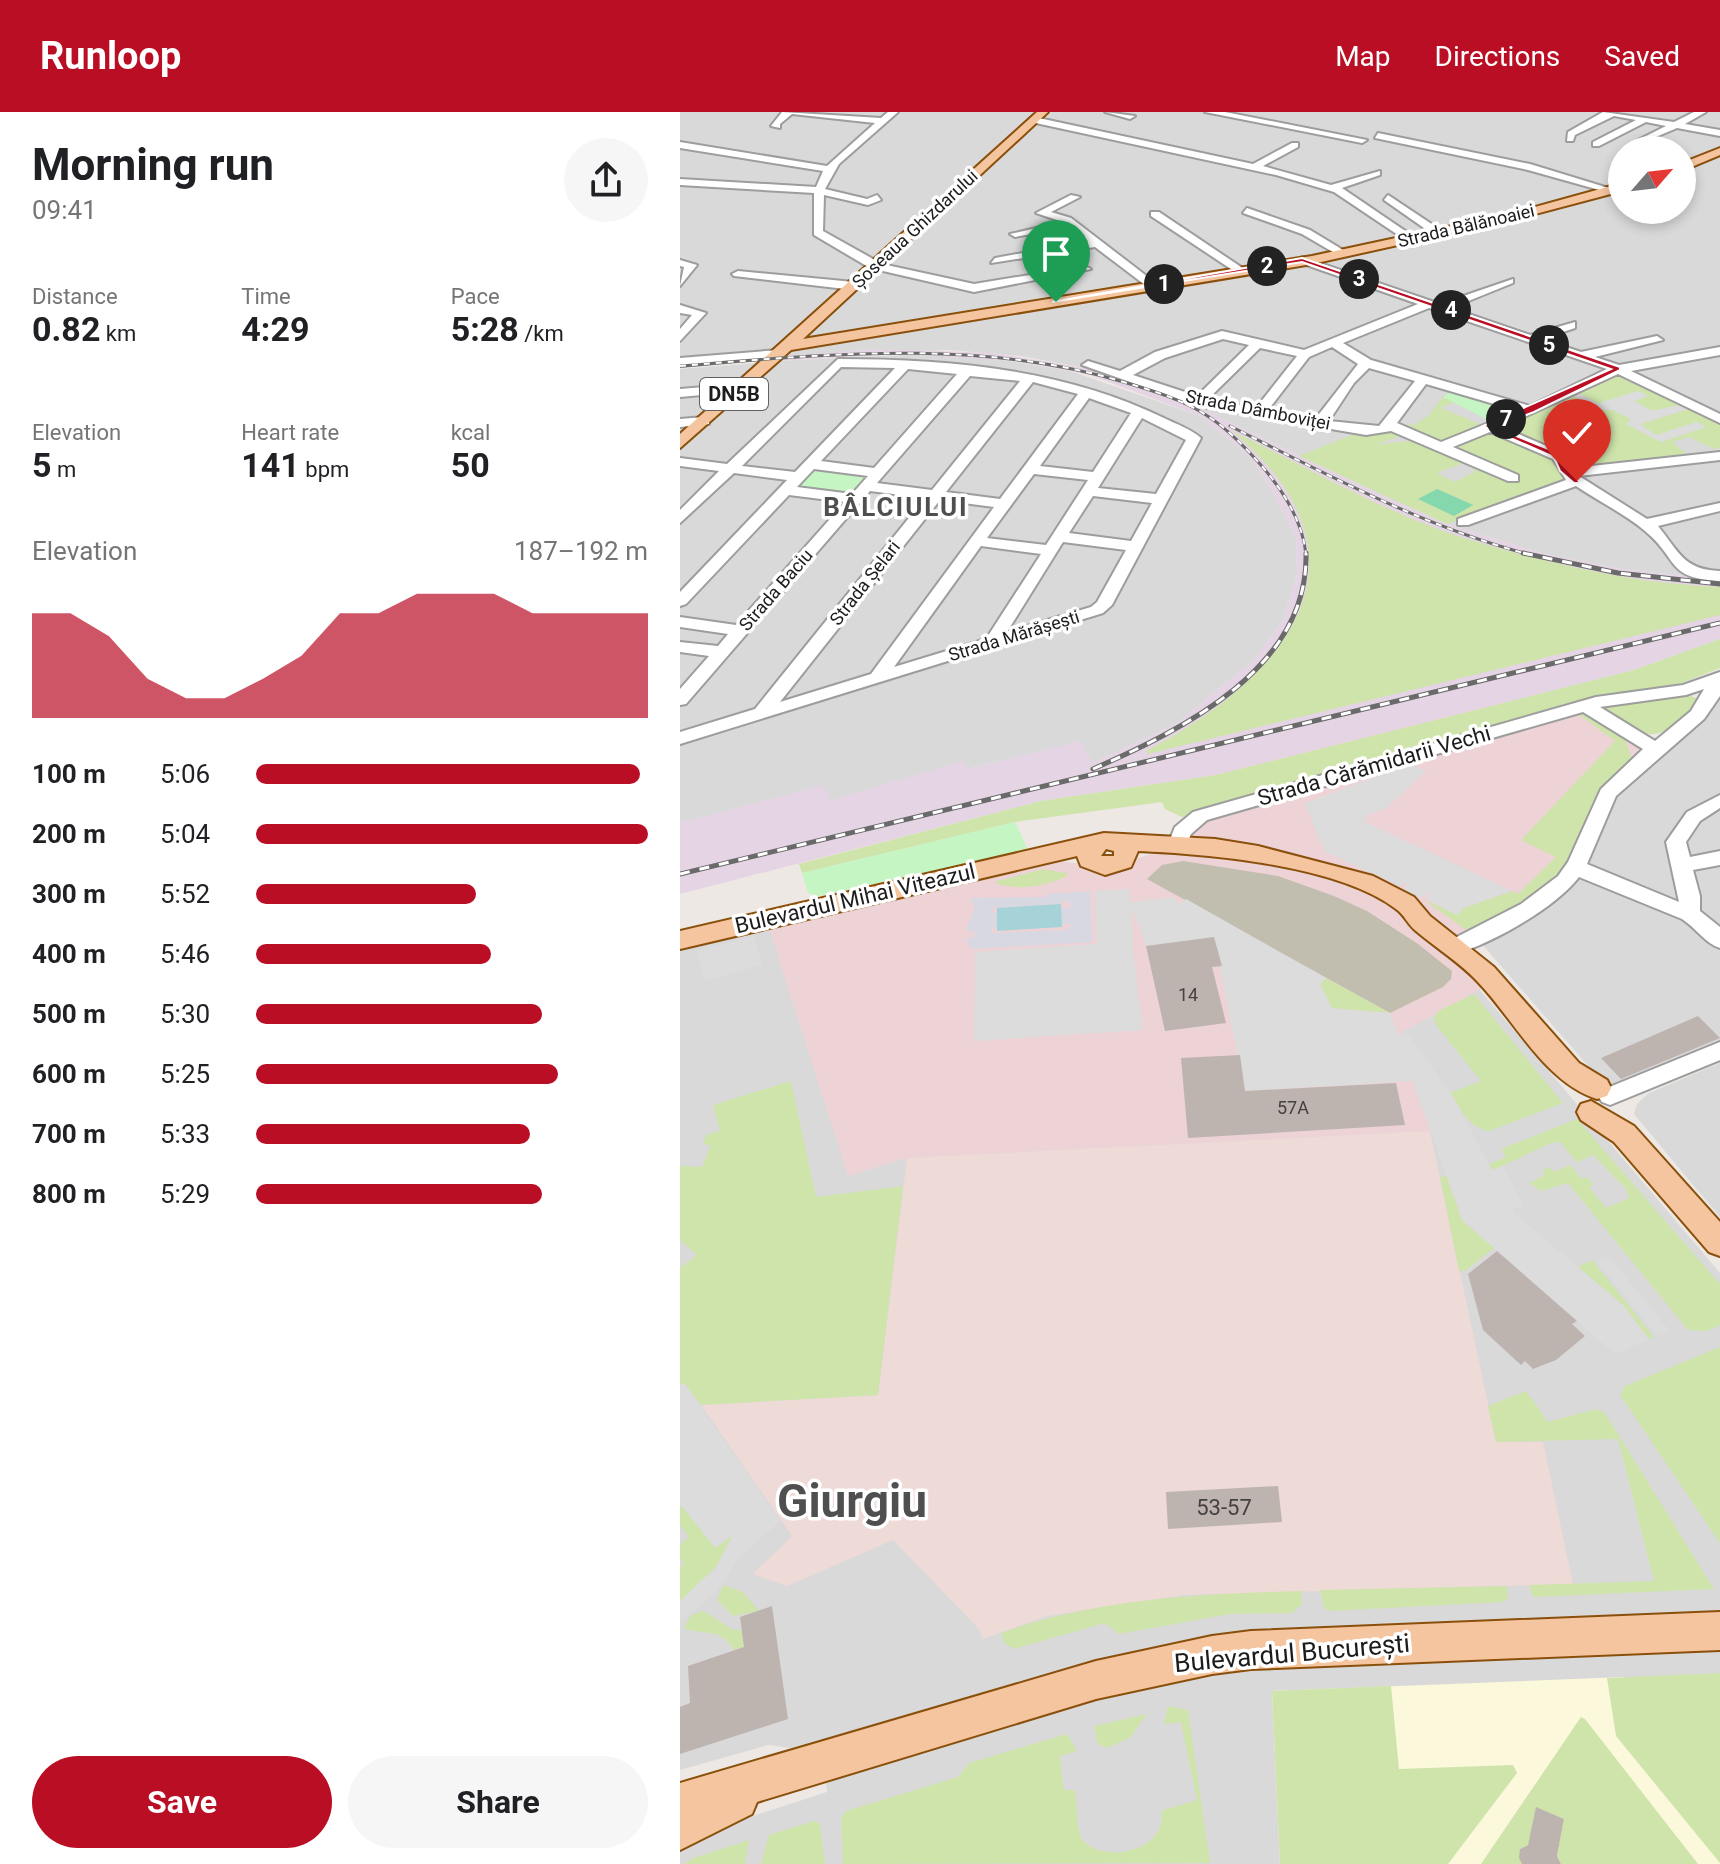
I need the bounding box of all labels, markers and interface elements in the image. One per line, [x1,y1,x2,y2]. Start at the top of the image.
text: Runloop [40,34,181,78]
text: Map [1335,40,1391,73]
text: Directions [1435,40,1560,73]
text: Saved [1604,40,1680,73]
north arrow [1608,136,1696,224]
map controls [1608,136,1696,224]
button: share [564,138,648,222]
text: Morning run [32,139,274,191]
street label: Șoseaua Ghizdarului [848,165,982,293]
text: 09:41 [32,195,97,225]
street label: Strada Bălănoaiei [1395,200,1536,251]
pin [1022,220,1090,302]
icon: arrive [1034,232,1078,276]
pin: 2 [1247,246,1287,286]
text: 2 [1261,253,1273,278]
pin: 3 [1339,259,1379,299]
pin: 1 [1144,264,1184,304]
text: 3 [1353,266,1365,291]
text: 1 [1158,271,1170,296]
text: Distance [32,284,118,309]
text: Time [241,284,291,309]
text: Pace [451,284,500,309]
pin: 4 [1431,290,1471,330]
text: 4 [1445,297,1457,322]
text: 0.82 [32,309,100,349]
text: 4:29 [241,309,309,349]
text: 5:28 [451,309,519,349]
text: km [100,321,136,346]
text: /km [519,321,564,346]
pin: 5 [1529,325,1569,365]
text: 5 [1543,332,1555,357]
road number: DN5B [700,378,768,410]
street label: Strada Dâmboviței [1184,385,1332,435]
pin: 7 [1486,399,1526,439]
pin [1543,399,1611,481]
text: 7 [1500,406,1512,431]
icon: check [1555,411,1599,455]
text: Elevation [32,420,121,445]
text: Heart rate [241,420,339,445]
text: kcal [451,420,490,445]
text: 5 [32,445,52,485]
text: 141 [241,445,300,485]
text: 50 [451,445,490,485]
text: m [52,457,76,482]
text: bpm [300,457,349,482]
district label: BÂLCIULUI [823,492,969,522]
text: Elevation [32,536,137,566]
text: 187–192 m [514,536,648,566]
street label: Strada Șelari [825,536,905,630]
street label: Strada Baciu [734,545,817,635]
street label: Strada Mărășești [946,606,1082,666]
street label: Strada Cărămidarii Vechi [1255,720,1494,811]
text: 100 m [32,759,106,789]
text: 5:06 [160,759,210,789]
text: 200 m [32,819,106,849]
text: 5:04 [160,819,210,849]
street label: Bulevardul Mihai Viteazul [733,859,978,938]
text: 300 m [32,879,106,909]
text: 5:52 [160,879,210,909]
text: 400 m [32,939,106,969]
text: 5:46 [160,939,210,969]
house number: 14 [1178,984,1198,1005]
text: 500 m [32,999,106,1029]
text: 5:30 [160,999,210,1029]
text: 600 m [32,1059,106,1089]
text: 5:25 [160,1059,210,1089]
house number: 57A [1277,1097,1309,1118]
text: 700 m [32,1119,106,1149]
text: 5:33 [160,1119,210,1149]
text: 800 m [32,1179,106,1209]
text: 5:29 [160,1179,210,1209]
district label: Giurgiu [777,1474,927,1528]
house number: 53-57 [1196,1495,1252,1520]
street label: Bulevardul București [1173,1628,1411,1679]
button: Save [32,1756,332,1848]
button: Share [348,1756,648,1848]

